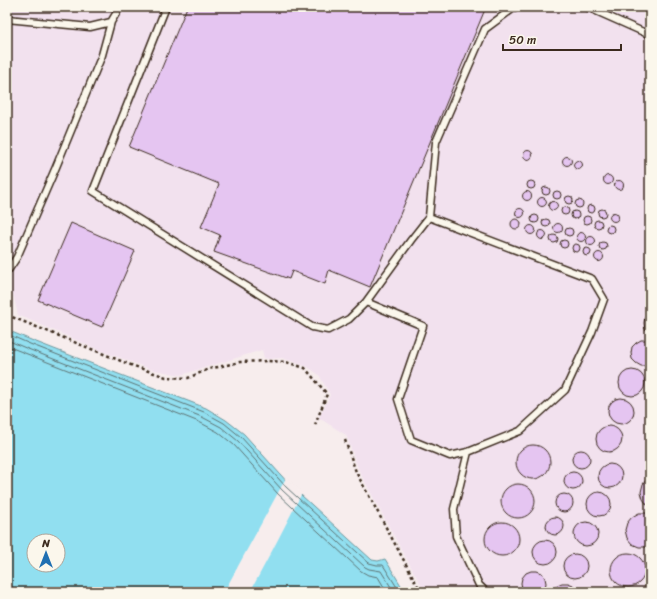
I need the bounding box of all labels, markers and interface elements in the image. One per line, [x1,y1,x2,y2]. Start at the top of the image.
scale bar [503,26,621,52]
text: 50 m [509,29,536,51]
north arrow [26,533,66,573]
text: N [41,534,50,553]

